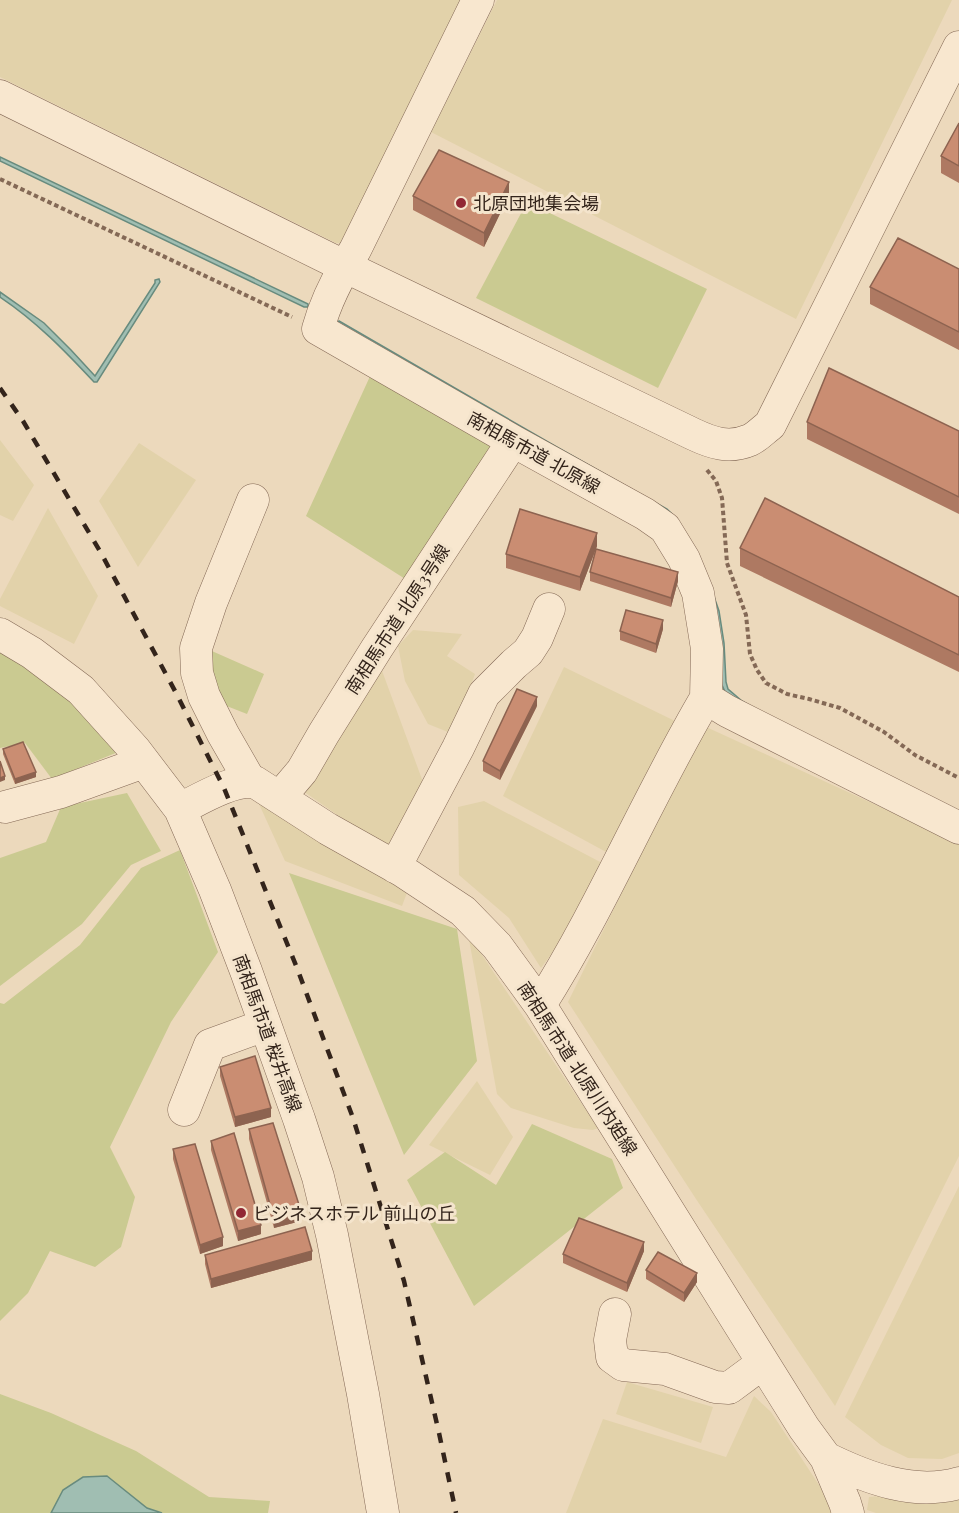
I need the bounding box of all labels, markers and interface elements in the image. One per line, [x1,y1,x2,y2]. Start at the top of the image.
place label: 北原団地集会場 [473,191,599,215]
marker: 北原団地集会場 [454,196,468,210]
street label: 南相馬市道 北原線 [463,406,605,498]
street label: 南相馬市道 北原3号線 [339,539,455,699]
street label: 南相馬市道 桜井高線 [228,951,308,1115]
street label: 南相馬市道 北原川内廹線 [513,977,643,1159]
place label: ビジネスホテル 前山の丘 [253,1201,455,1225]
marker: ビジネスホテル 前山の丘 [234,1206,248,1220]

